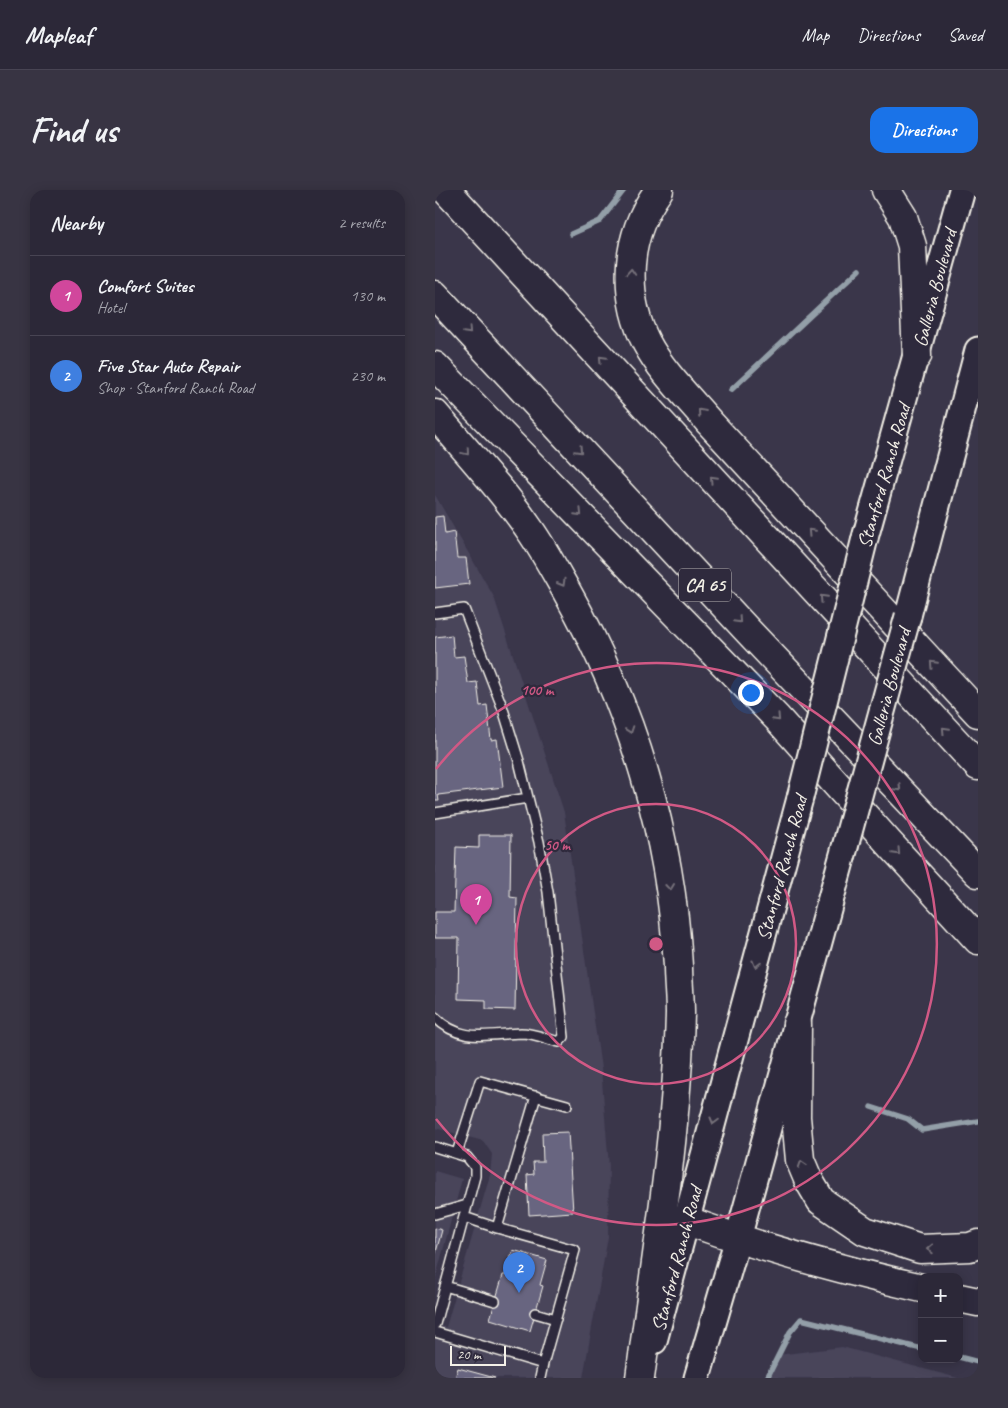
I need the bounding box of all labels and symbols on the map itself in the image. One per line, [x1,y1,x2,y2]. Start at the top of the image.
street label: Galleria Boulevard [907,223,964,350]
one-way arrow [625,268,636,276]
one-way arrow [462,326,471,335]
one-way arrow [599,356,608,365]
street label: Stanford Ranch Road [851,398,917,551]
one-way arrow [698,409,707,418]
one-way arrow [573,445,582,454]
one-way arrow [461,446,470,455]
one-way arrow [709,475,718,484]
one-way arrow [573,508,582,517]
one-way arrow [808,529,817,538]
road number: CA 65 [679,568,731,602]
one-way arrow [555,577,565,586]
one-way arrow [820,595,829,604]
one-way arrow [732,614,741,623]
street label: Galleria Boulevard [861,622,918,749]
one-way arrow [930,661,939,670]
your location [738,680,764,706]
text: 100 m [521,681,555,700]
one-way arrow [771,713,780,722]
one-way arrow [624,725,634,733]
one-way arrow [942,727,951,736]
one-way arrow [892,782,901,791]
street label: Stanford Ranch Road [751,790,814,943]
text: 50 m [544,836,571,855]
one-way arrow [891,847,900,856]
one-way arrow [664,883,675,891]
pin: 1 [460,884,492,925]
centre of rings [647,935,665,953]
one-way arrow [751,959,762,968]
one-way arrow [710,1116,720,1124]
one-way arrow [798,1161,808,1169]
street label: Stanford Ranch Road [646,1181,709,1334]
one-way arrow [926,1243,934,1254]
pin: 2 [503,1252,535,1293]
scale bar [450,1343,506,1366]

